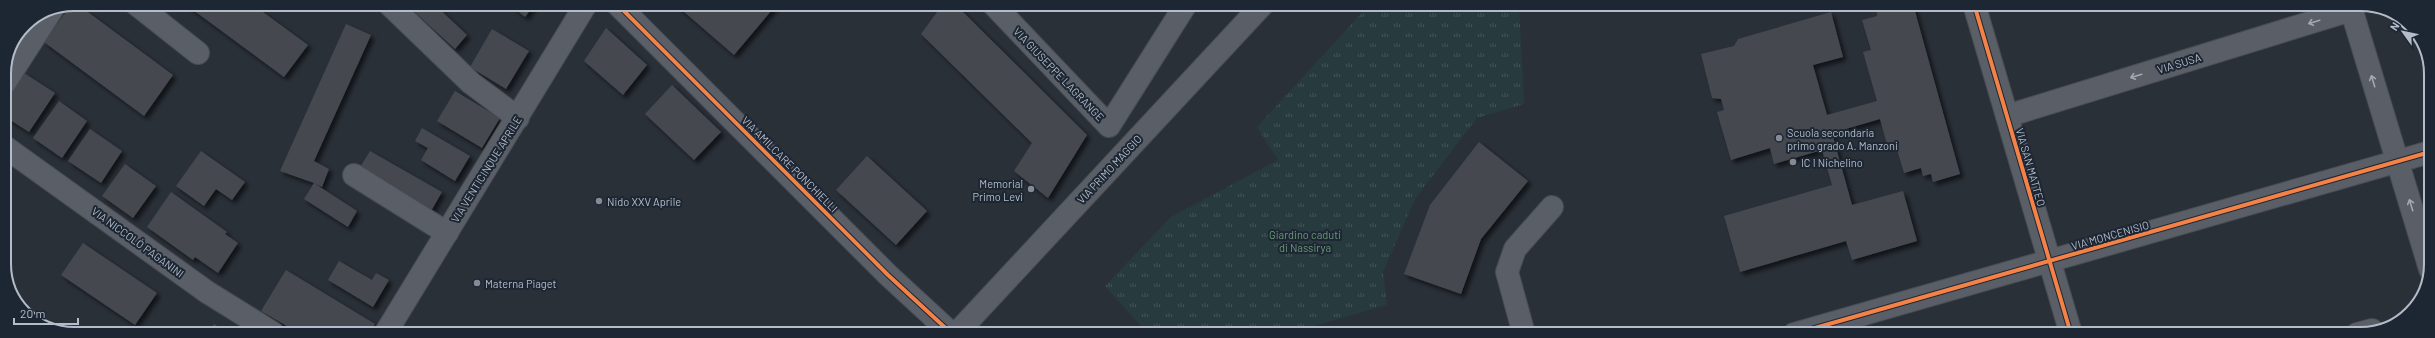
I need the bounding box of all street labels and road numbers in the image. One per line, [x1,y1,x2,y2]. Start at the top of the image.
street label: VIA GIUSEPPE LAGRANGE [1011,25,1107,124]
street label: VIA SUSA [2156,50,2203,76]
street label: VIA VENTICINQUE APRILE [448,113,524,224]
street label: VIA AMILCARE PONCHIELLI [739,113,841,215]
street label: VIA SAN MATTEO [2014,126,2048,208]
street label: VIA PRIMO MAGGIO [1074,132,1144,206]
street label: VIA NICCOLÒ PAGANINI [89,204,187,280]
street label: VIA MONCENISIO [2070,218,2150,252]

